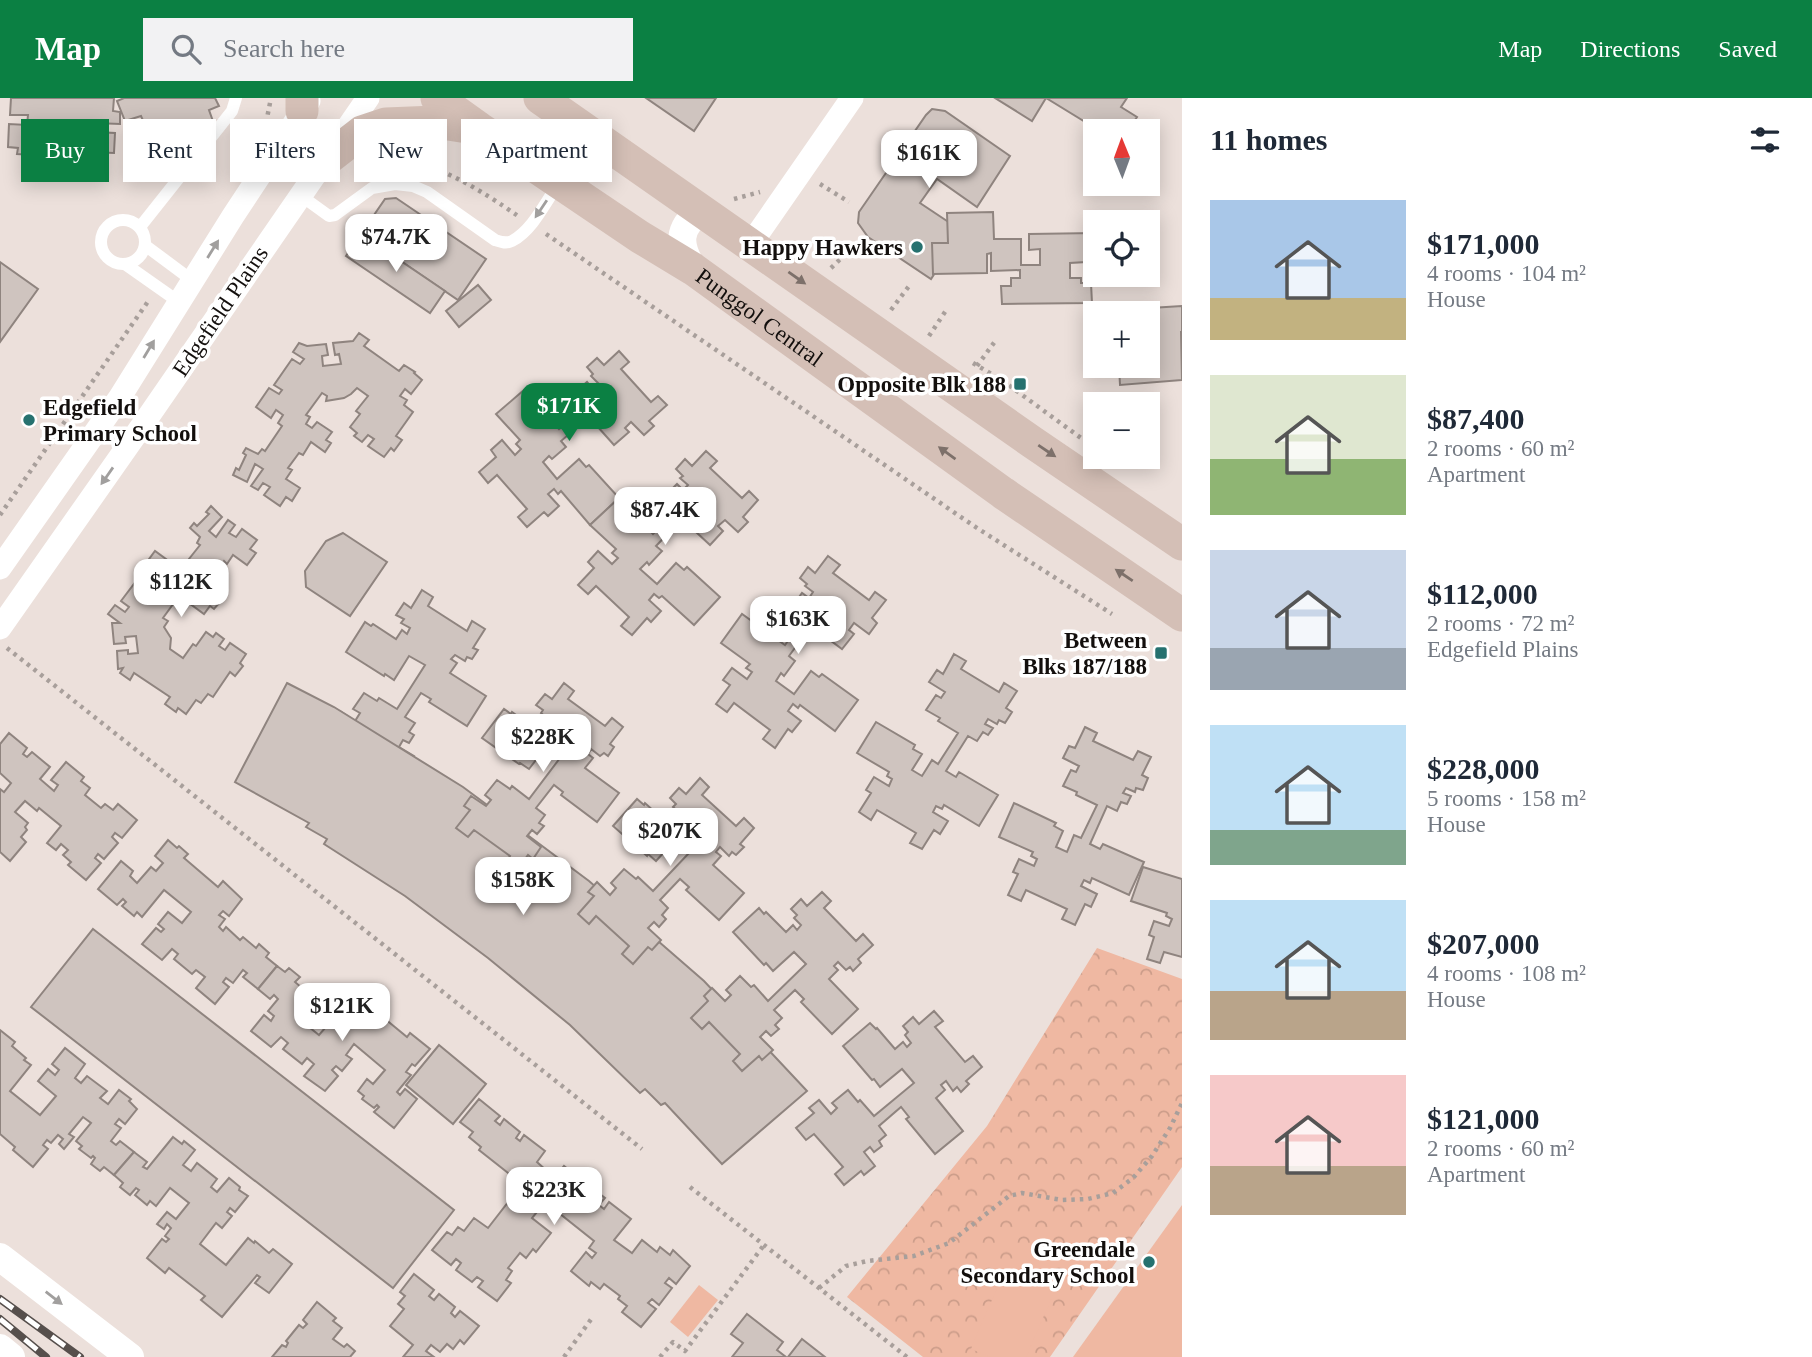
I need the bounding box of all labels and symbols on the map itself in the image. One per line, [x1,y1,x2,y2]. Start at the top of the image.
north arrow [1083,119,1160,196]
pin: $161K [880,130,978,190]
one-way arrow [535,199,548,218]
pin: $74.7K [339,214,453,274]
place label: Happy Hawkers [743,235,903,260]
one-way arrow [206,239,219,258]
marker: Happy Hawkers [909,239,925,255]
street label: Edgefield Plains [168,241,273,381]
street label: Punggol Central [691,263,827,372]
one-way arrow [788,271,806,285]
one-way arrow [143,340,156,359]
place label: Opposite Blk 188 [837,372,1006,397]
marker: Opposite Blk 188 [1012,376,1028,392]
pin: $171K [520,384,618,443]
place label: Edgefield Primary School [43,395,197,446]
marker: Edgefield Primary School [21,412,37,428]
one-way arrow [1037,445,1057,458]
one-way arrow [938,446,956,460]
one-way arrow [100,467,114,485]
pin: $87.4K [608,488,722,547]
pin: $112K [132,560,230,619]
one-way arrow [1115,568,1133,582]
pin: $163K [749,596,847,656]
place label: Between Blks 187/188 [1022,628,1147,679]
marker: Between Blks 187/188 [1153,645,1169,661]
pin: $228K [494,714,592,774]
pin: $207K [621,808,719,868]
pin: $158K [474,858,572,917]
pin: $121K [293,984,391,1043]
pin: $223K [505,1168,603,1227]
place label: Greendale Secondary School [961,1237,1135,1288]
marker: Greendale Secondary School [1141,1254,1157,1270]
one-way arrow [45,1291,63,1305]

